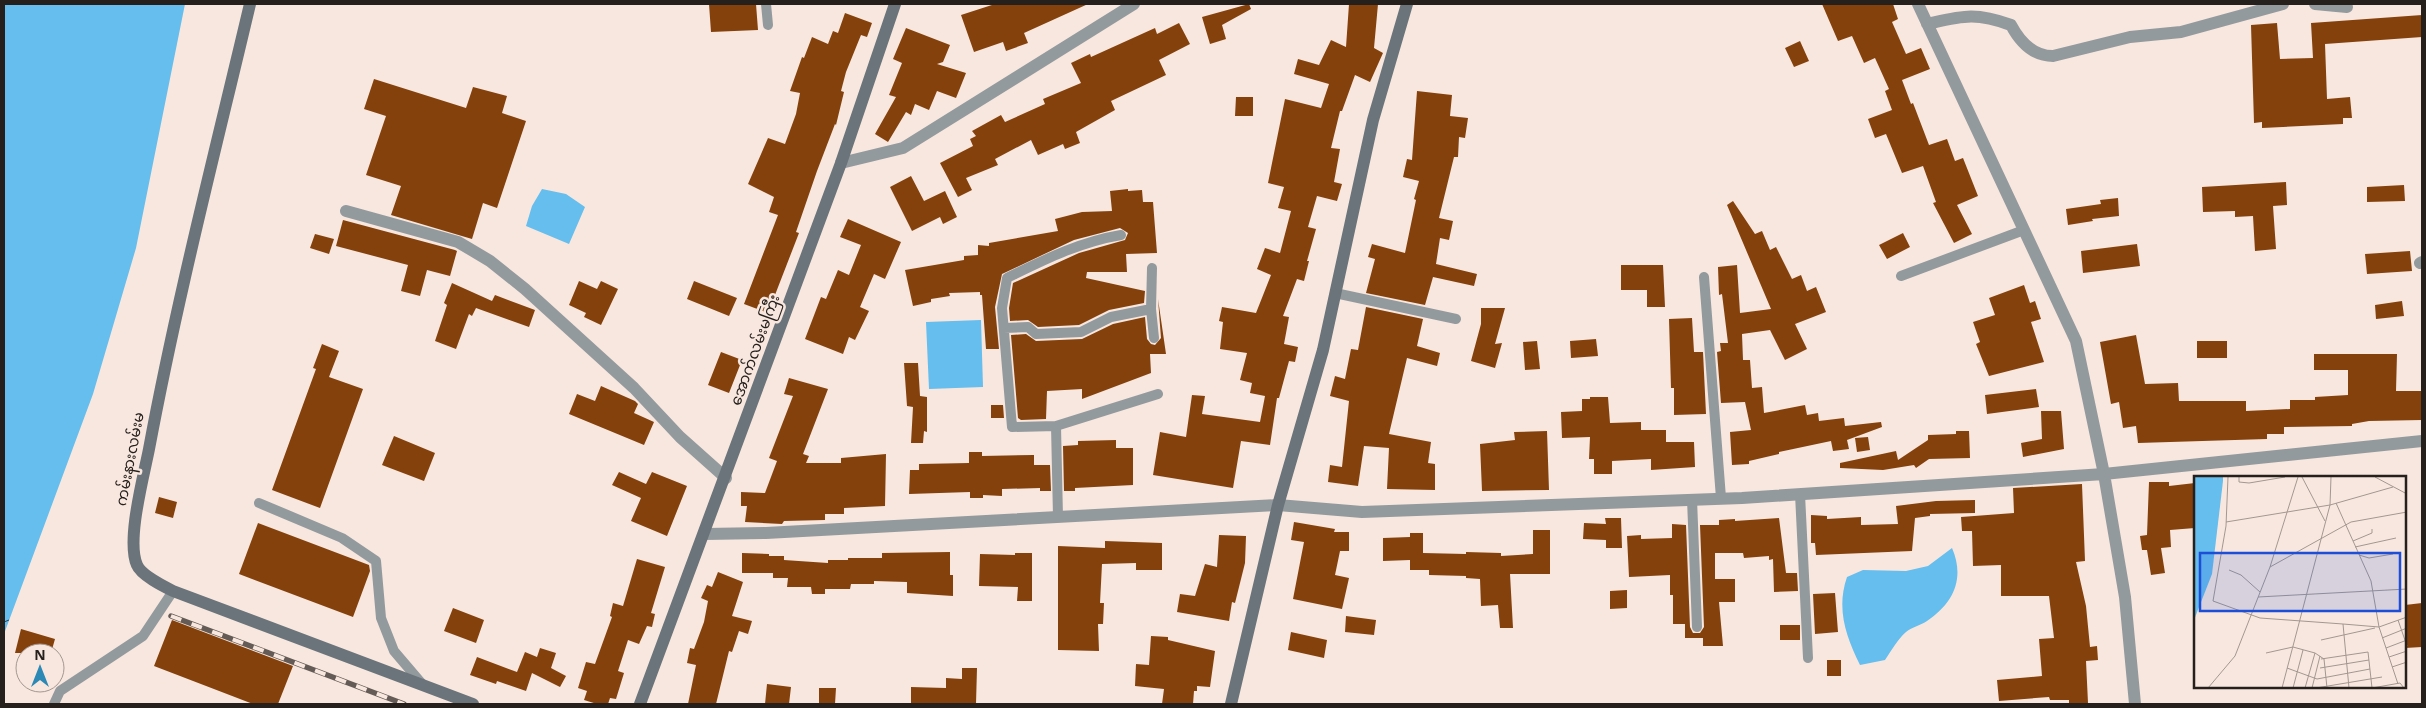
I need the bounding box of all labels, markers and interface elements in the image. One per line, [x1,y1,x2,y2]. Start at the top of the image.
street label: အောက်လမ်းမကြီး [721,290,792,411]
street label: ကမ်းနားလမ်းမ [106,409,157,509]
inset map [2194,476,2406,688]
text: N [34,641,46,672]
north arrow [15,643,65,693]

